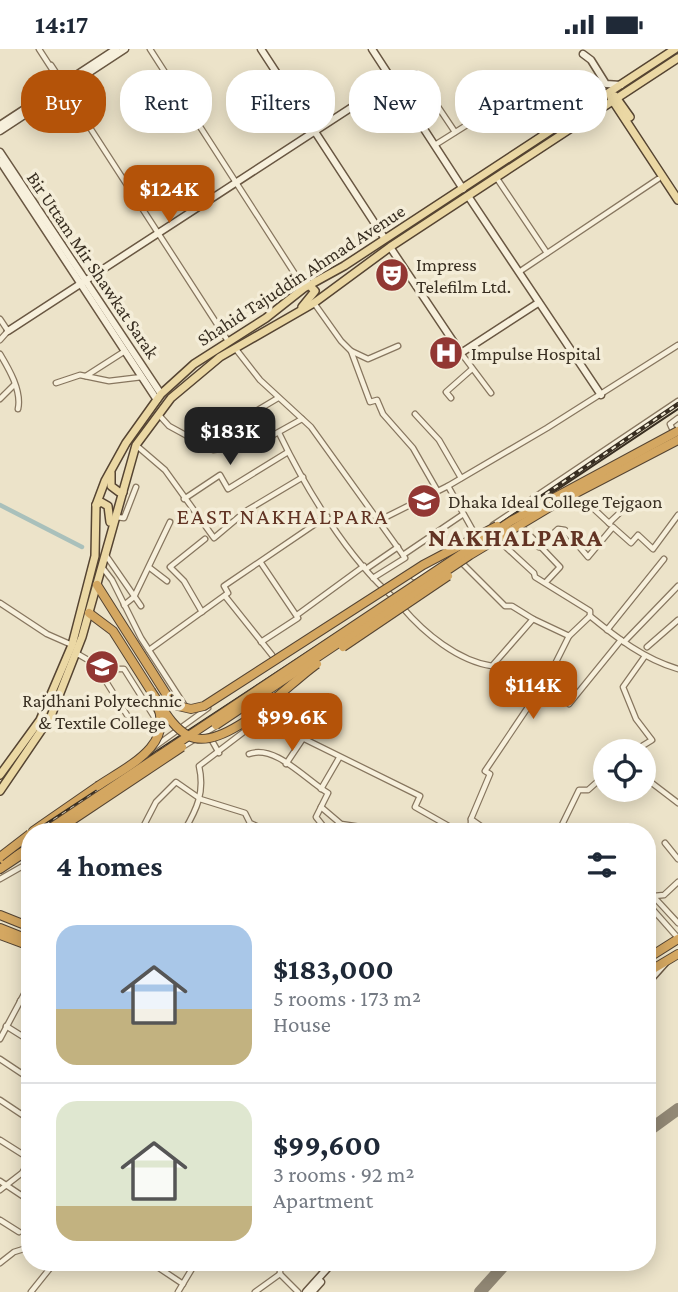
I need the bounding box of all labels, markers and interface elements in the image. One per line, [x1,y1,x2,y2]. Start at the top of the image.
text: 14:17 [35,10,88,39]
chip: Buy [21,70,106,133]
chip: Rent [120,70,212,133]
chip: Filters [226,70,335,133]
chip: New [349,70,441,133]
chip: Apartment [455,70,607,133]
pin: $124K [120,165,218,225]
street label: Bir Uttam Mir Shawkat Sarak [23,168,164,363]
text: $124K [140,175,198,201]
street label: Shahid Tajuddin Ahmad Avenue [193,200,409,351]
place label: Impress Telefilm Ltd. [416,254,511,297]
theatre icon: Impress Telefilm Ltd. [373,256,411,294]
hospital icon: Impulse Hospital [427,334,465,372]
place label: Impulse Hospital [471,343,601,364]
pin: $183K [181,407,279,467]
text: $183K [200,417,260,443]
school or university icon: Dhaka Ideal College Tejgaon [405,482,443,520]
place label: Dhaka Ideal College Tejgaon [448,491,662,513]
district label: EAST NAKHALPARA [177,503,389,529]
district label: NAKHALPARA [428,523,604,552]
school or university icon: Rajdhani Polytechnic & Textile College [83,648,121,686]
pin: $114K [484,661,582,721]
text: $114K [505,671,561,697]
place label: Rajdhani Polytechnic & Textile College [22,690,182,733]
pin: $99.6K [235,693,349,753]
text: $99.6K [257,703,327,729]
map controls [593,739,656,802]
button: locate [593,739,656,802]
icon: filters [583,846,621,884]
text: 4 homes [56,849,162,882]
text: $183,000 [273,952,394,985]
icon: home [112,953,196,1037]
text: 5 rooms · 173 m² [273,985,421,1011]
text: House [273,1011,331,1037]
text: $99,600 [273,1128,381,1161]
icon: home [112,1129,196,1213]
text: 3 rooms · 92 m² [273,1161,414,1187]
text: Apartment [273,1187,373,1213]

